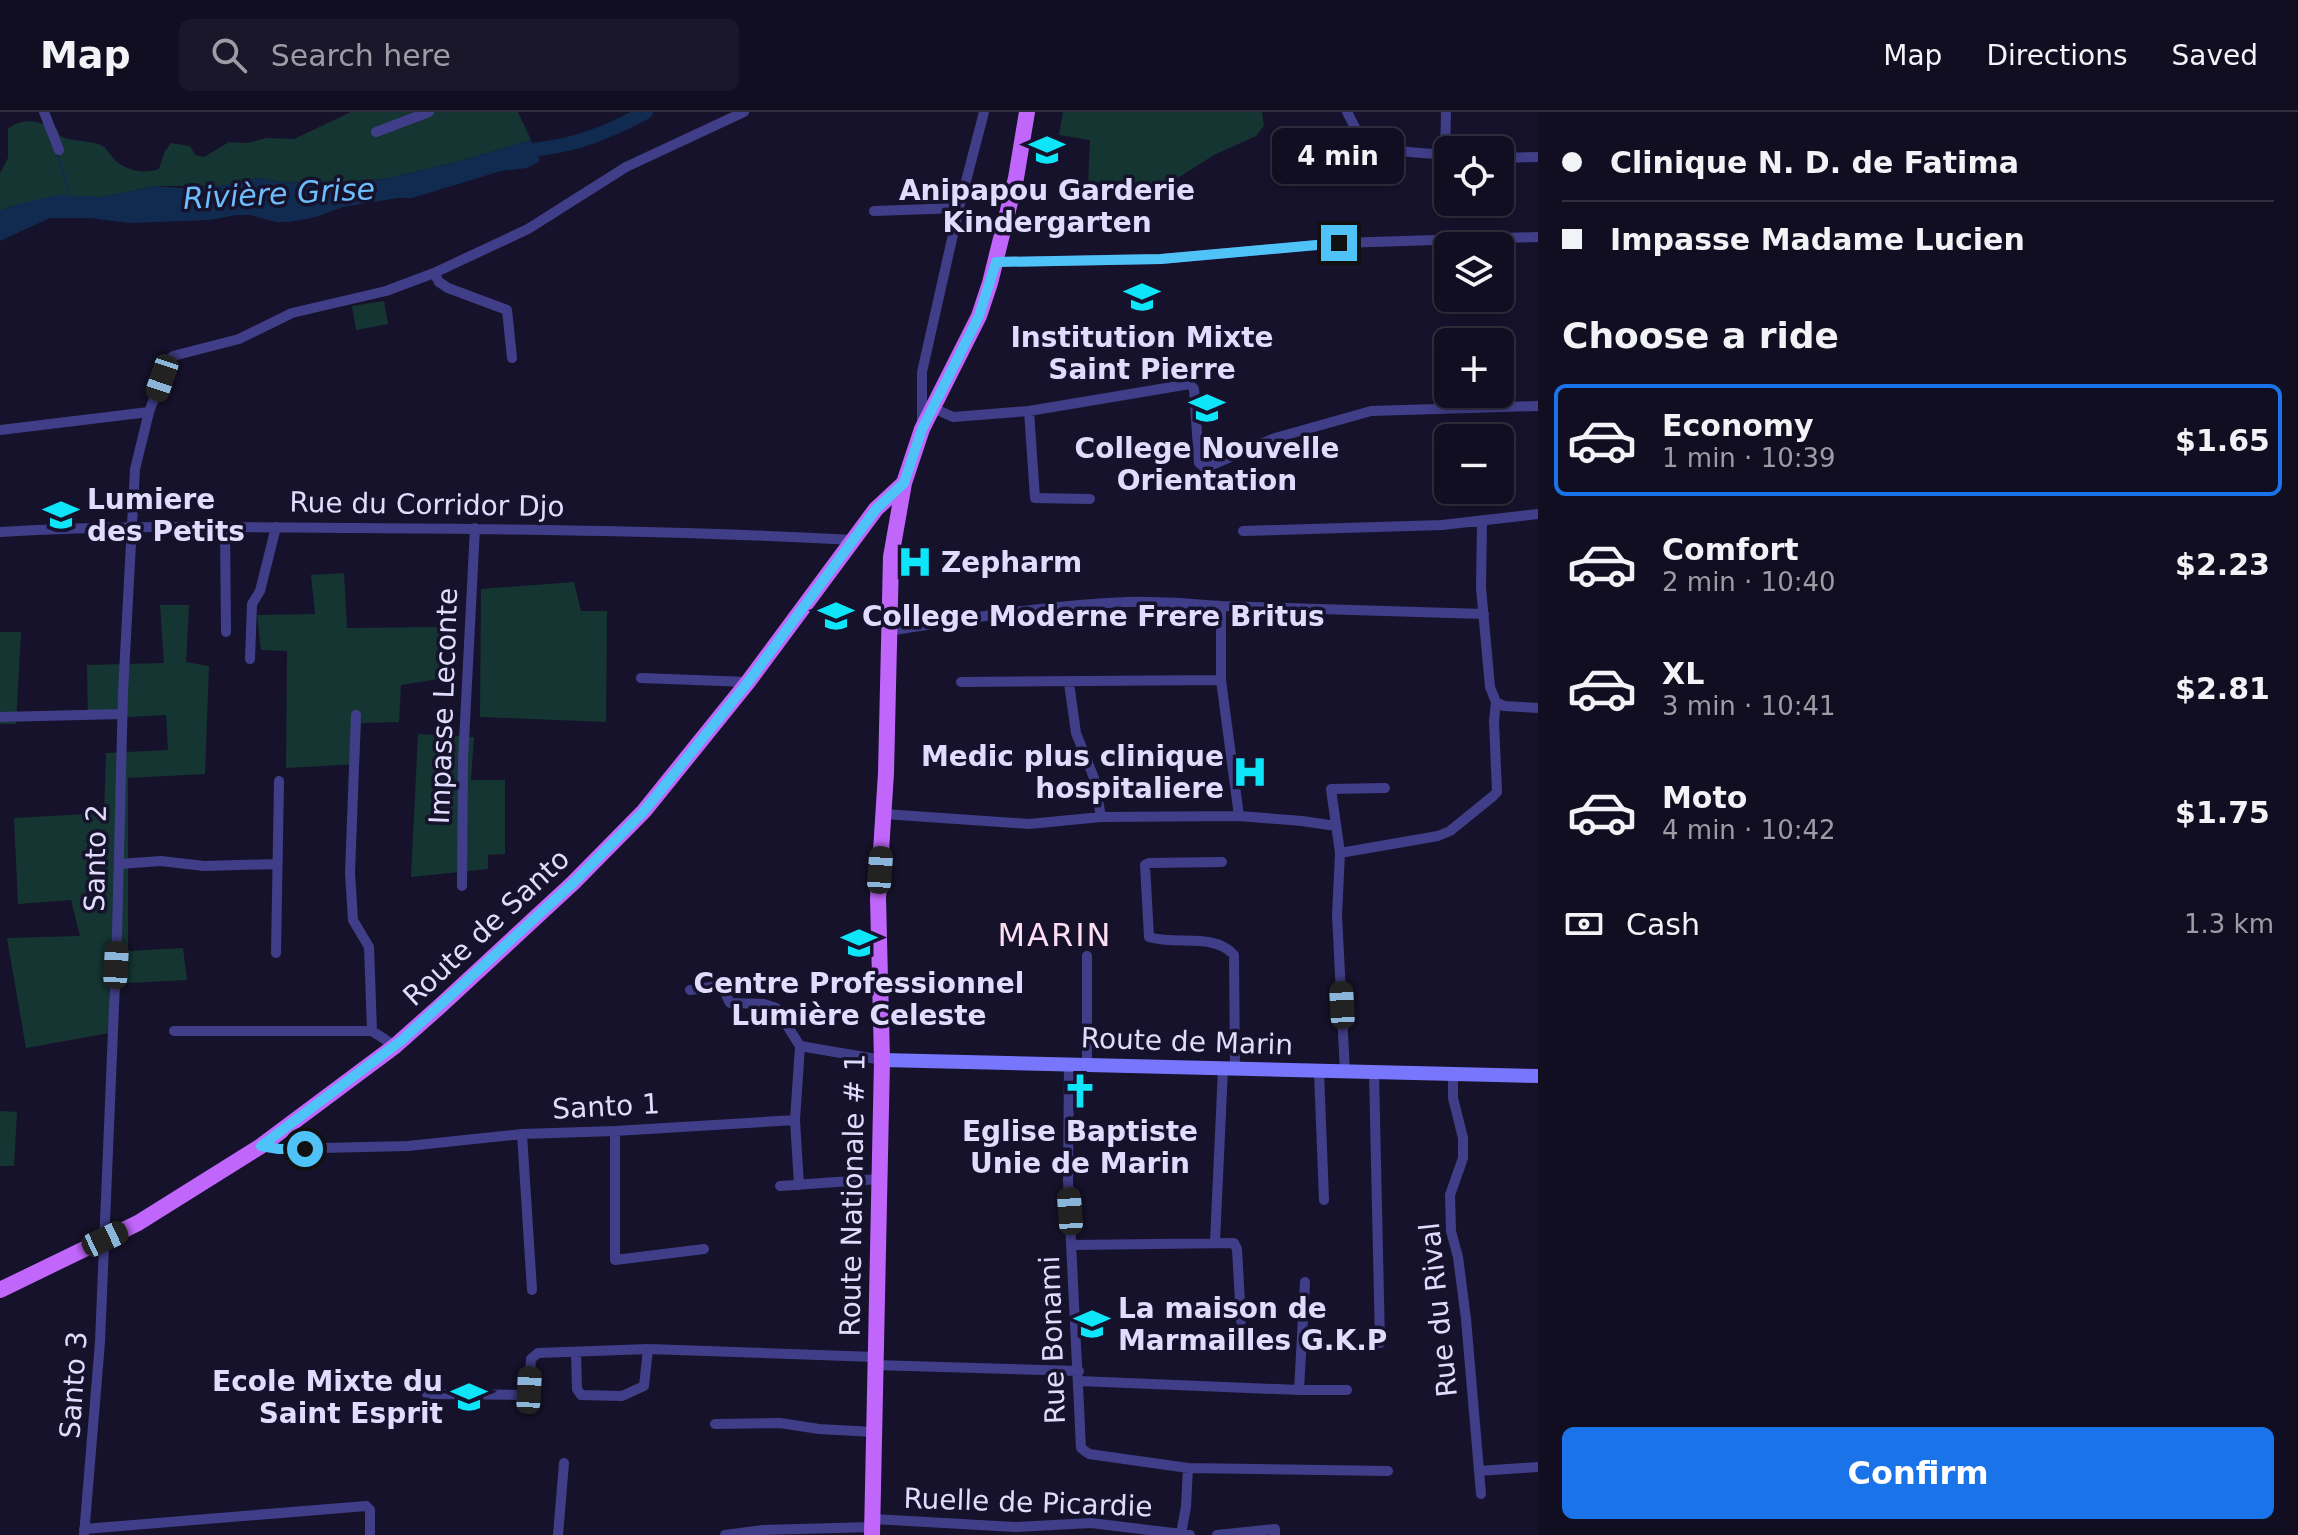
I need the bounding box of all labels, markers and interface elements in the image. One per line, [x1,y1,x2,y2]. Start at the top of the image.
search box [179,19,739,91]
text: Map [40,33,131,77]
icon: search [207,33,251,77]
text: Search here [271,38,451,73]
text: Map [1883,39,1942,72]
text: Directions [1986,39,2127,72]
text: Saved [2171,39,2258,72]
callout: 4 min [1273,127,1405,183]
school or university icon: Anipapou Garderie Kindergarten [1028,131,1066,169]
map controls [1434,136,1514,504]
button: locate [1434,136,1514,216]
text: 4 min [1297,141,1379,171]
text: Clinique N. D. de Fatima [1610,145,2019,180]
water label: Rivière Grise [182,171,376,216]
place label: Anipapou Garderie Kindergarten [899,174,1195,239]
text: Impasse Madame Lucien [1610,222,2025,257]
route end [1321,225,1357,261]
button: layers [1434,232,1514,312]
school or university icon: Institution Mixte Saint Pierre [1123,278,1161,316]
text: Choose a ride [1562,315,1839,356]
place label: Institution Mixte Saint Pierre [1010,321,1274,386]
button: + [1434,328,1514,408]
car [143,351,181,405]
school or university icon: College Nouvelle Orientation [1188,389,1226,427]
icon: car [1566,404,1638,476]
text: Economy [1662,408,1814,443]
text: $1.65 [2175,423,2270,458]
button: − [1434,424,1514,504]
place label: College Nouvelle Orientation [1075,432,1339,497]
text: 1 min · 10:39 [1662,443,1836,473]
place label: Lumiere des Petits [87,483,245,548]
street label: Rue du Corridor Djo [289,486,565,523]
school or university icon: Lumiere des Petits [42,496,80,534]
icon: car [1566,528,1638,600]
text: Comfort [1662,532,1799,567]
hospital icon: Zepharm [896,543,934,581]
place label: Zepharm [941,546,1082,579]
text: $2.23 [2175,547,2270,582]
text: 2 min · 10:40 [1662,567,1836,597]
street label: Impasse Leconte [423,587,464,825]
school or university icon: College Moderne Frere Britus [817,597,855,635]
place label: College Moderne Frere Britus [862,600,1325,633]
icon: car [1566,652,1638,724]
text: XL [1662,656,1704,691]
text: $2.81 [2175,671,2270,706]
text: 3 min · 10:41 [1662,691,1836,721]
place label: Medic plus clinique hospitaliere [921,740,1224,805]
hospital icon: Medic plus clinique hospitaliere [1231,753,1269,791]
icon: car [1566,776,1638,848]
text: Moto [1662,780,1747,815]
text: $1.75 [2175,795,2270,830]
street label: Santo 2 [78,804,113,912]
text: 4 min · 10:42 [1662,815,1836,845]
street label: Route de Santo [397,842,576,1013]
car [866,845,894,895]
icon: cash [1562,902,1606,946]
text: Cash [1626,907,1700,942]
text: 1.3 km [2184,909,2274,939]
district label: MARIN [997,916,1113,954]
school or university icon: Centre Professionnel Lumière Celeste [840,924,878,962]
car [103,940,129,990]
place label: Centre Professionnel Lumière Celeste [694,967,1024,1032]
car [1329,980,1355,1030]
street label: Route de Marin [1080,1021,1294,1062]
street label: Route Nationale # 1 [834,1053,871,1337]
church icon: Eglise Baptiste Unie de Marin [1061,1072,1099,1110]
street label: Santo 1 [551,1087,661,1126]
place label: Eglise Baptiste Unie de Marin [962,1115,1198,1180]
route start [287,1131,323,1167]
car [1056,1186,1084,1236]
car [78,1218,132,1260]
street label: Rue du Rival [1413,1221,1464,1399]
street label: Rue Bonami [1033,1255,1072,1425]
place label: La maison de Marmailles G.K.P [1118,1292,1387,1357]
school or university icon: La maison de Marmailles G.K.P [1073,1305,1111,1343]
street label: Santo 3 [53,1330,94,1440]
place label: Ecole Mixte du Saint Esprit [212,1365,443,1430]
car [516,1365,542,1415]
school or university icon: Ecole Mixte du Saint Esprit [450,1378,488,1416]
button: Confirm [1562,1427,2274,1519]
street label: Ruelle de Picardie [903,1482,1153,1523]

